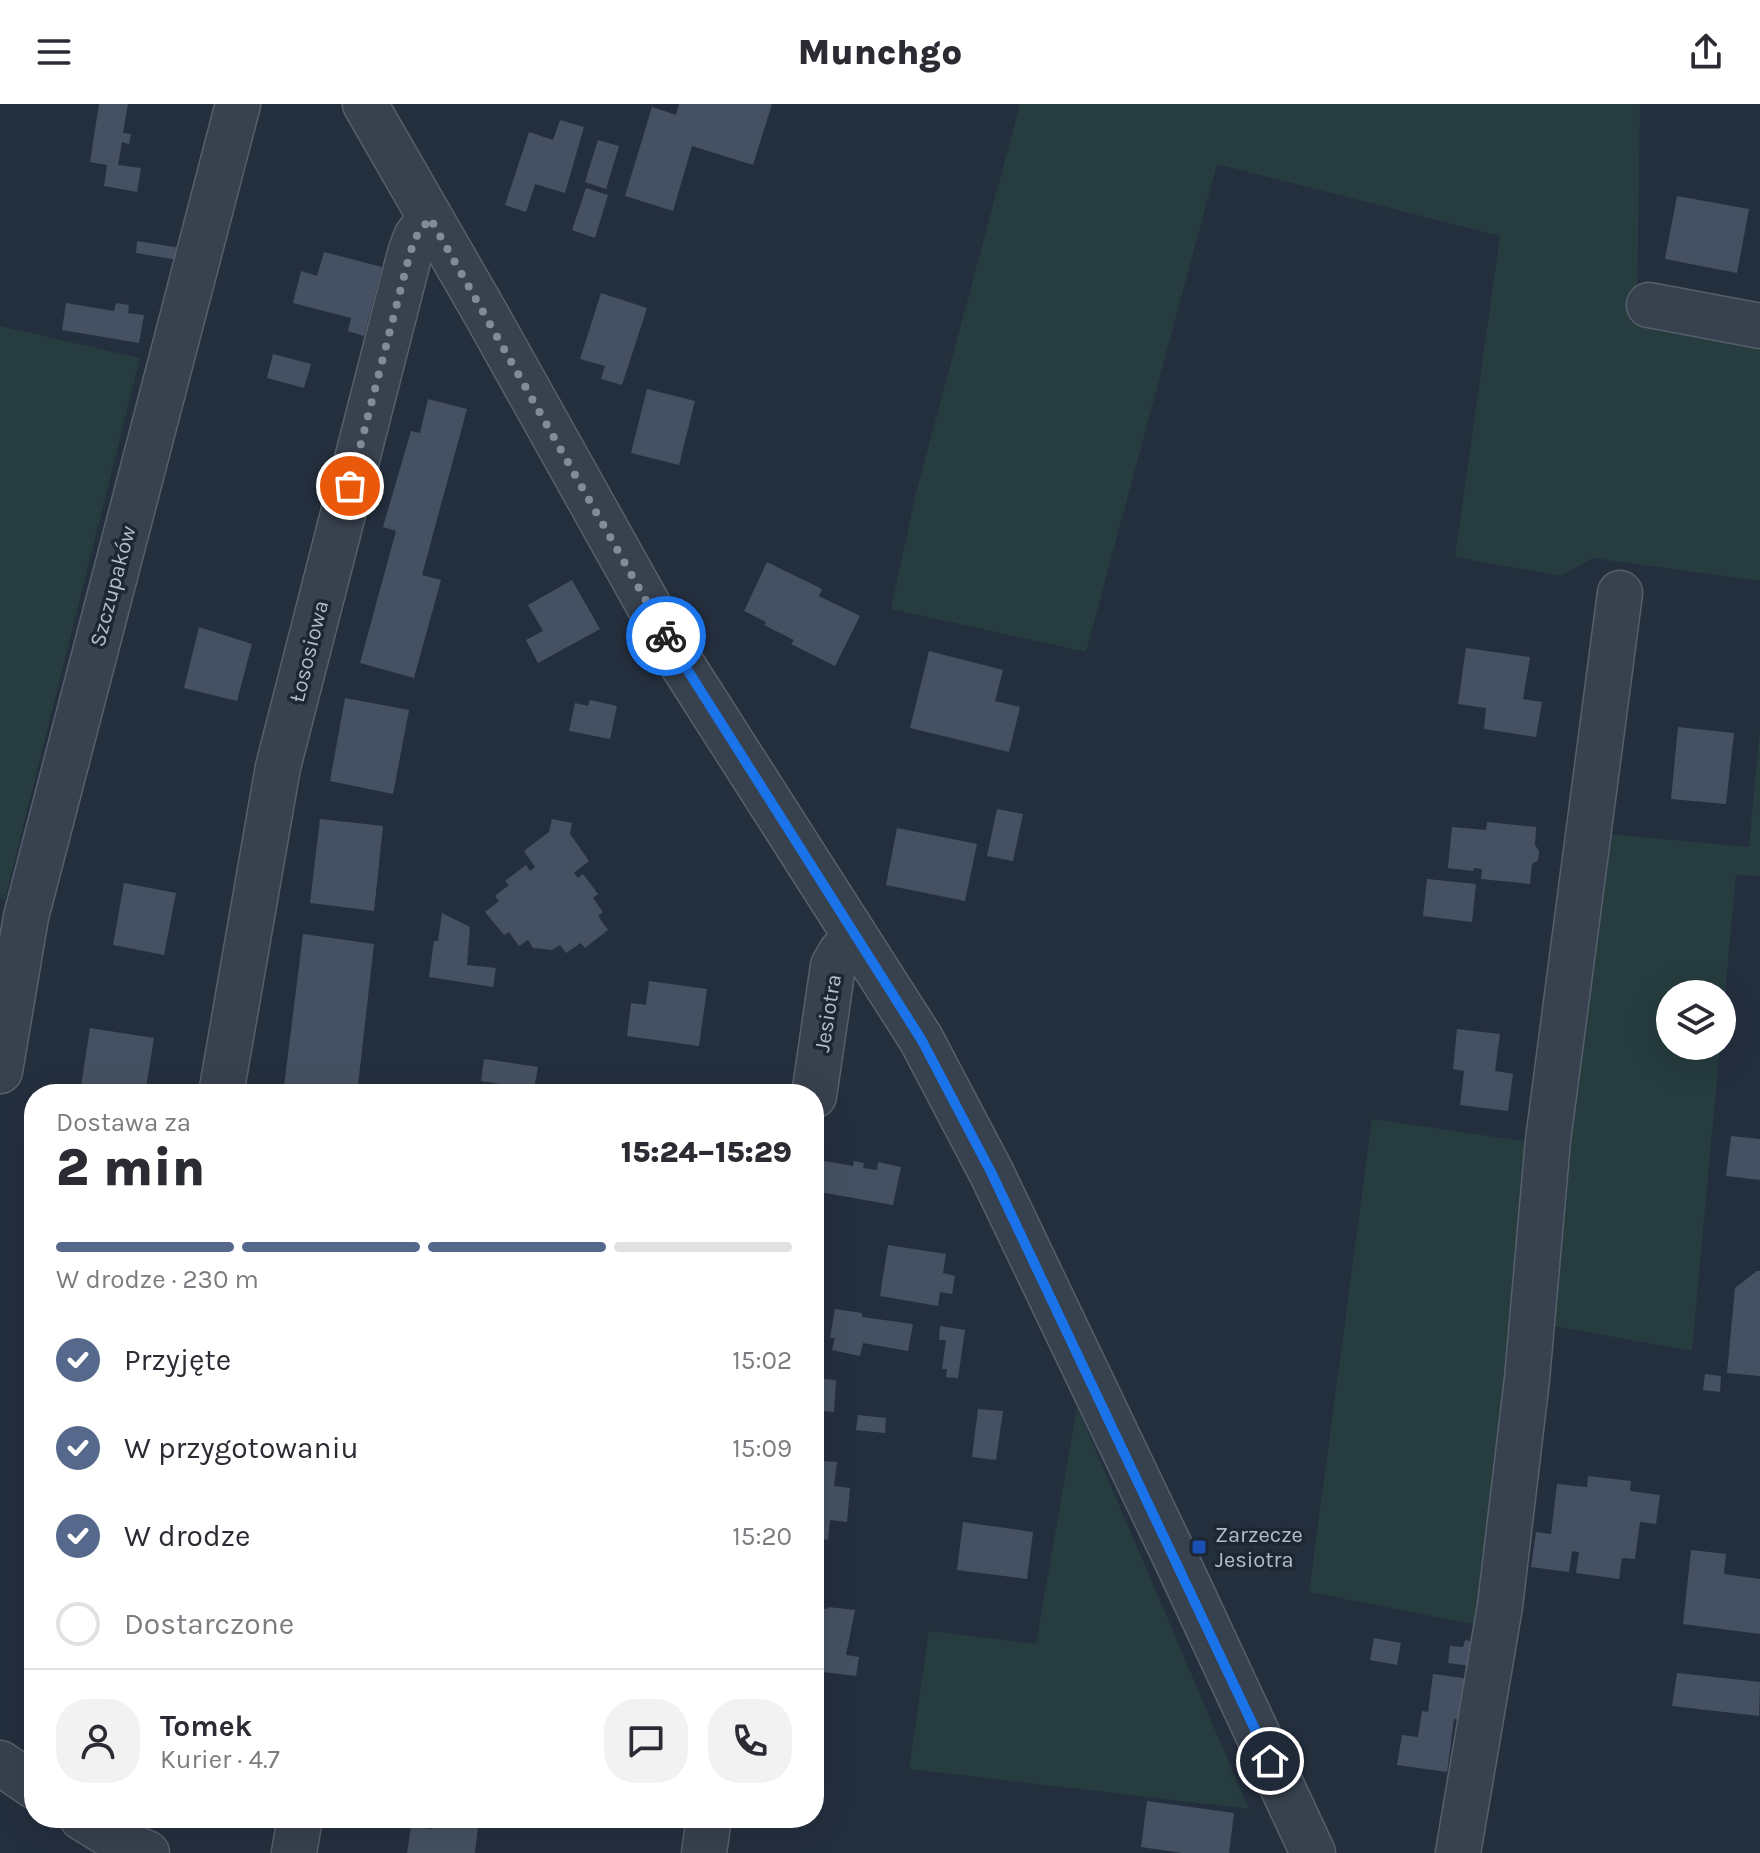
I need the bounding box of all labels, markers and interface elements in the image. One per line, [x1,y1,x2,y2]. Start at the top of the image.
icon: menu [32,30,76,74]
icon: share [1684,30,1728,74]
text: Munchgo [798,31,962,73]
pin [316,452,384,520]
icon: bag [328,464,372,508]
street label: Szczupaków [84,523,142,650]
courier [626,596,706,676]
street label: Łososiowa [284,598,334,705]
icon: bike [644,614,688,658]
street label: Jesiotra [809,972,847,1054]
map controls [1656,980,1736,1060]
button: layers [1656,980,1736,1060]
text: Dostawa za [56,1107,191,1138]
text: 15:24–15:29 [621,1134,792,1170]
text: 2 min [56,1137,205,1198]
text: W drodze · 230 m [56,1264,259,1295]
icon: check [56,1338,100,1382]
text: Przyjęte [124,1342,231,1378]
text: 15:02 [732,1345,792,1376]
icon: check [56,1426,100,1470]
text: W przygotowaniu [124,1430,359,1466]
text: 15:09 [732,1433,792,1464]
icon: check [56,1514,100,1558]
text: W drodze [124,1518,250,1554]
text: 15:20 [732,1521,792,1552]
place label: Zarzecze Jesiotra [1215,1522,1303,1573]
marker: Zarzecze Jesiotra [1190,1538,1208,1556]
text: Dostarczone [124,1606,294,1642]
button: person [56,1699,140,1783]
button: chat [604,1699,688,1783]
button: phone [708,1699,792,1783]
text: Tomek [160,1708,252,1744]
pin [1236,1727,1304,1795]
icon: home [1248,1739,1292,1783]
text: Kurier · 4.7 [160,1744,280,1775]

